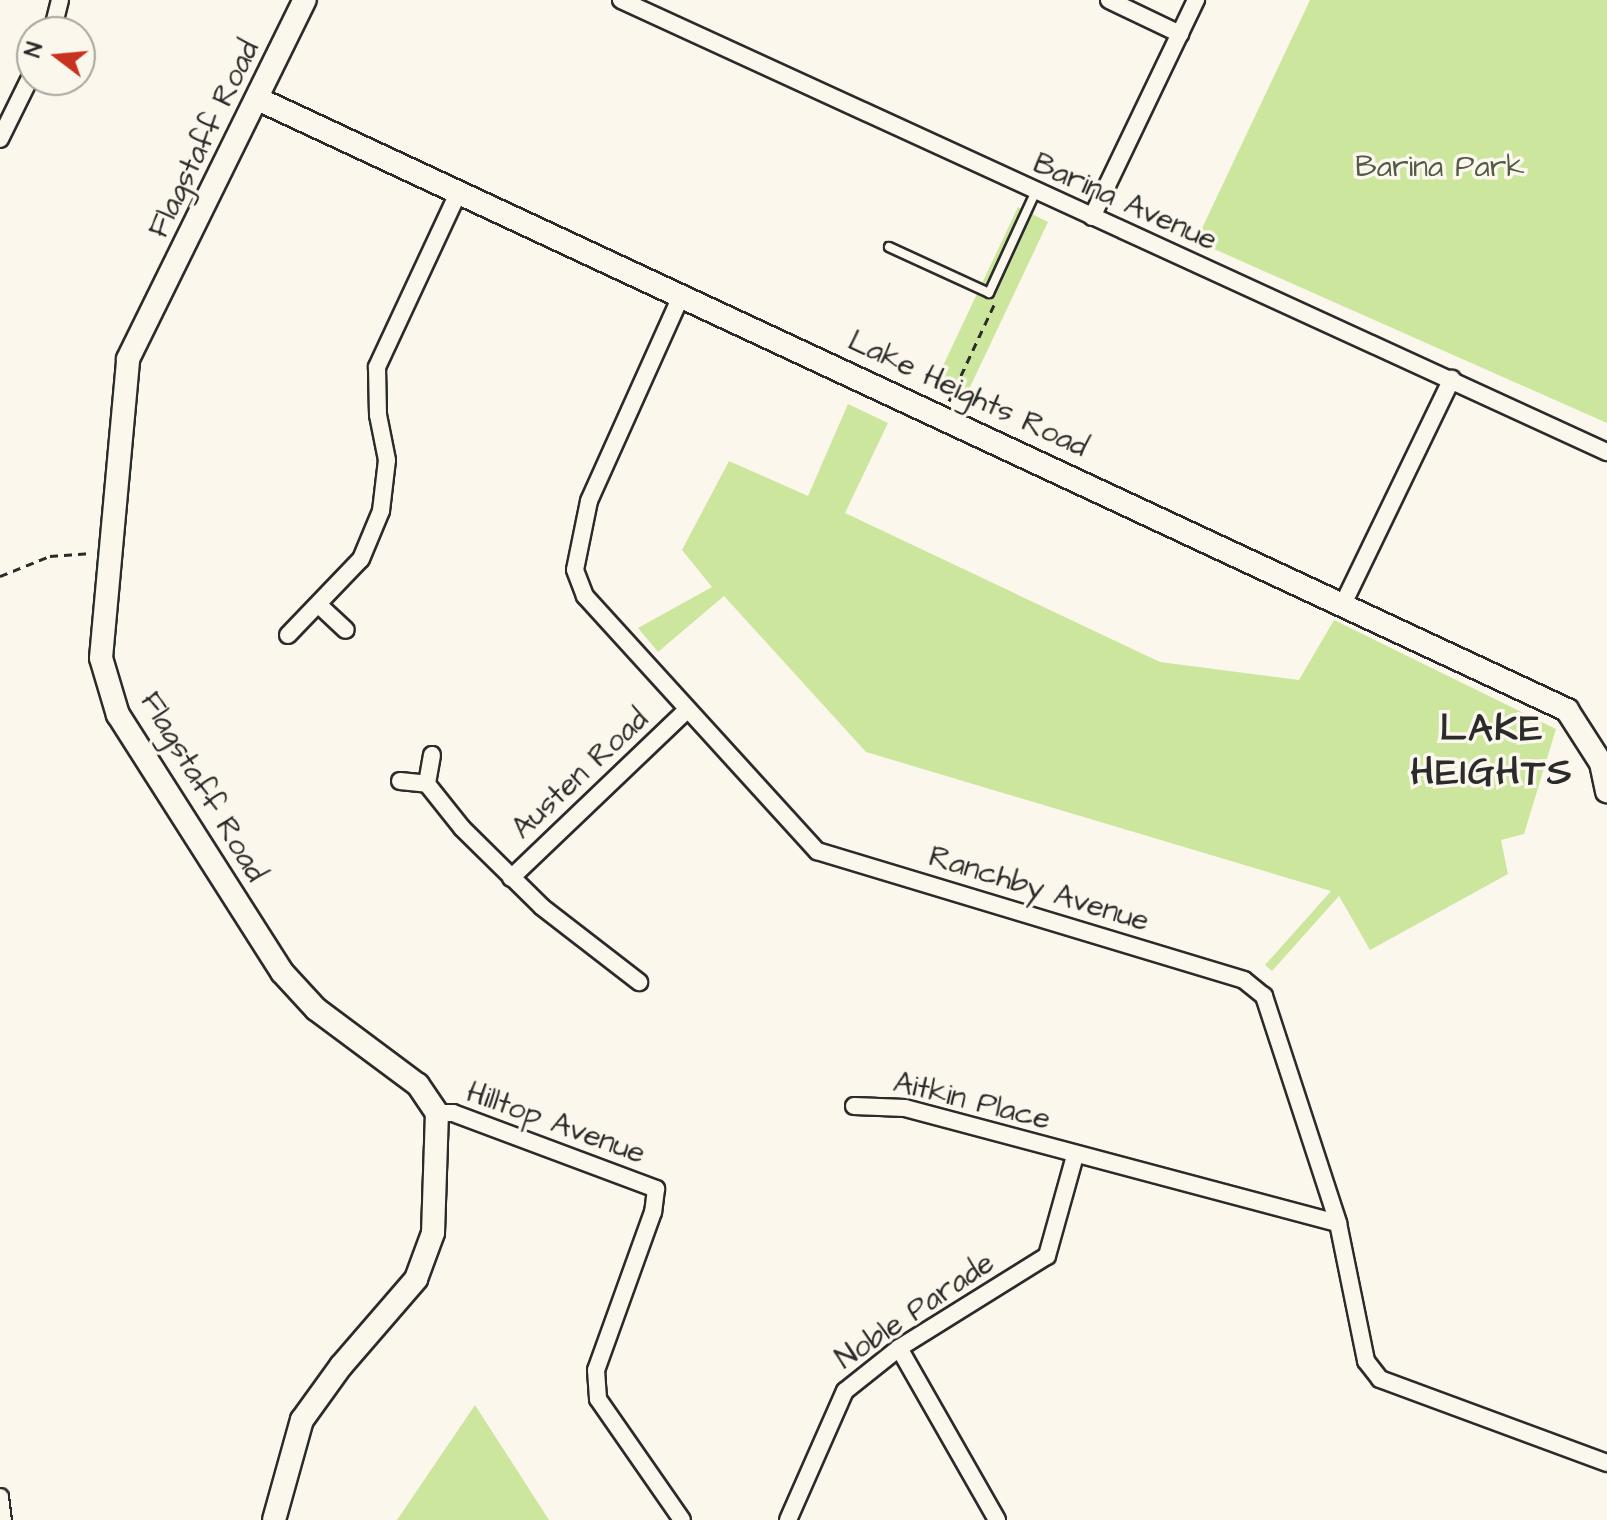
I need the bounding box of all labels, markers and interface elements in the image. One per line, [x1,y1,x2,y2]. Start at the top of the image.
north arrow [16,16,96,96]
street label: Flagstaff Road [141,34,267,244]
text: N [18,39,51,61]
street label: Barina Avenue [1027,145,1223,259]
park label: Barina Park [1355,149,1525,185]
street label: Lake Heights Road [843,323,1093,465]
street label: Flagstaff Road [132,685,274,889]
street label: Austen Road [504,702,656,846]
district label: LAKE HEIGHTS [1411,707,1573,796]
street label: Ranchby Avenue [925,838,1153,940]
street label: Aitkin Place [890,1064,1054,1138]
street label: Hilltop Avenue [462,1074,650,1172]
street label: Noble Parade [829,1245,1001,1377]

